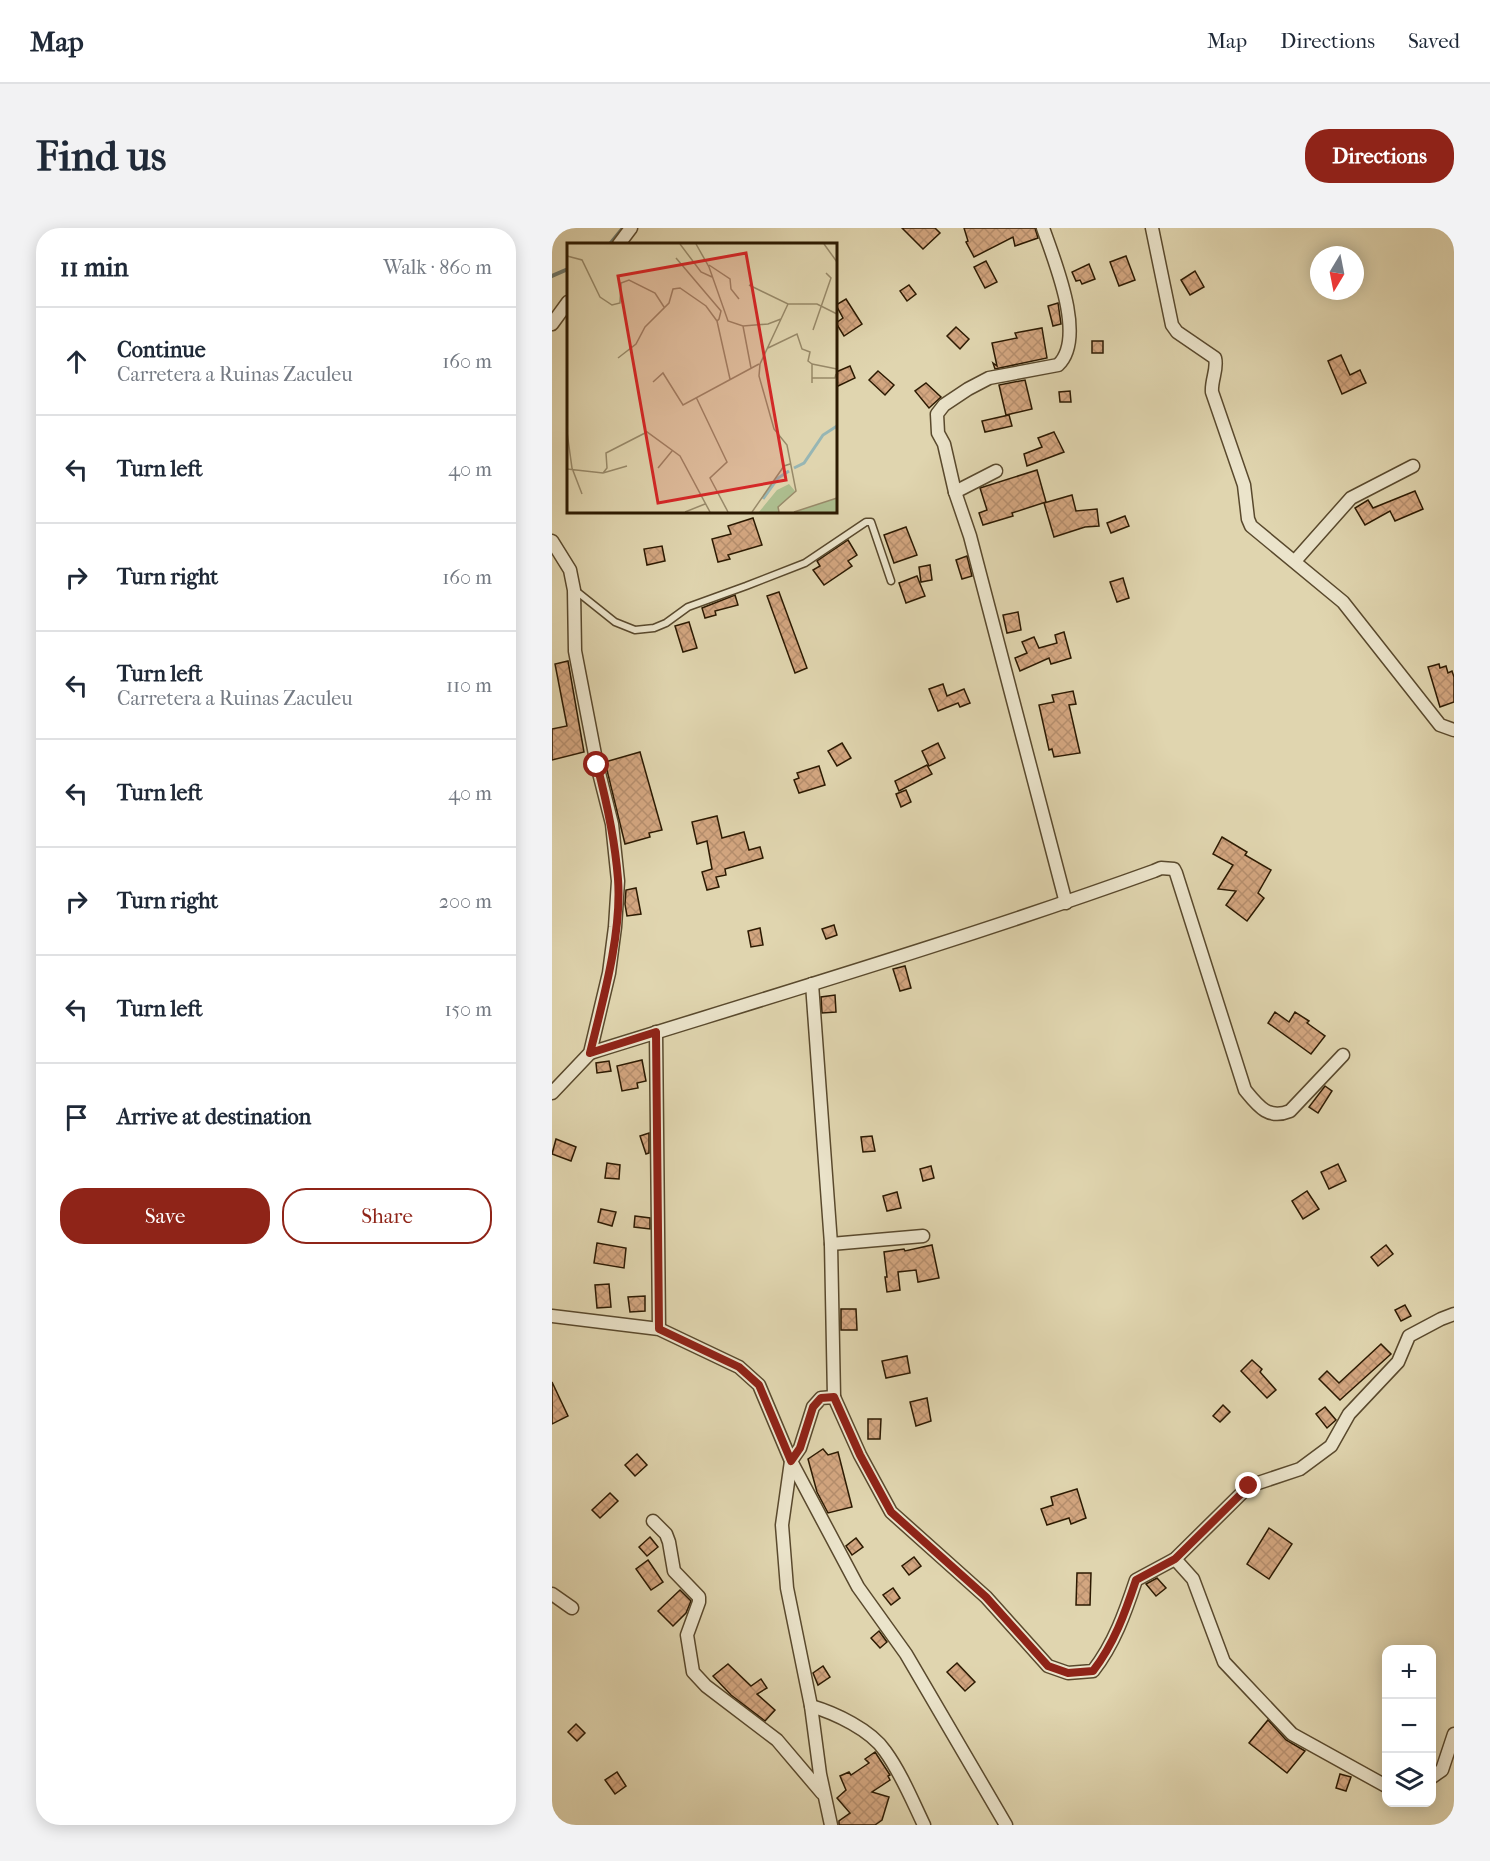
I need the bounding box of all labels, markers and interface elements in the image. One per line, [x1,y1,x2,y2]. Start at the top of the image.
text: Map [30,25,84,58]
text: Map [1207,29,1247,53]
text: Directions [1280,29,1375,53]
text: Saved [1408,29,1460,53]
button: Directions [1305,129,1454,183]
text: Find us [36,132,166,181]
inset map [567,243,837,513]
north arrow [1310,246,1364,300]
text: 11 min [60,252,129,283]
text: Walk · 860 m [383,256,492,279]
text: Continue [117,337,206,363]
icon: ahead [60,345,93,378]
text: 160 m [442,350,492,373]
text: Carretera a Ruinas Zaculeu [117,363,353,386]
icon: left [60,453,93,486]
text: Turn left [117,456,203,482]
text: 40 m [448,458,492,481]
icon: right [60,561,93,594]
text: Turn right [117,564,218,590]
text: 160 m [442,566,492,589]
text: Turn left [117,661,203,687]
icon: left [60,669,93,702]
text: 110 m [446,674,492,697]
text: Carretera a Ruinas Zaculeu [117,687,353,710]
route start [583,751,609,777]
icon: left [60,777,93,810]
text: Turn left [117,780,203,806]
text: 40 m [448,782,492,805]
icon: right [60,885,93,918]
text: Turn right [117,888,218,914]
text: 200 m [439,890,492,913]
icon: left [60,993,93,1026]
text: Turn left [117,996,203,1022]
text: 150 m [444,998,492,1021]
icon: arrive [60,1101,93,1134]
text: Arrive at destination [117,1104,311,1130]
button: Save [60,1188,270,1244]
button: Share [282,1188,492,1244]
route end [1235,1472,1261,1498]
map controls [1382,1645,1436,1807]
button: + [1382,1645,1436,1699]
button: − [1382,1699,1436,1753]
button: layers [1382,1753,1436,1807]

